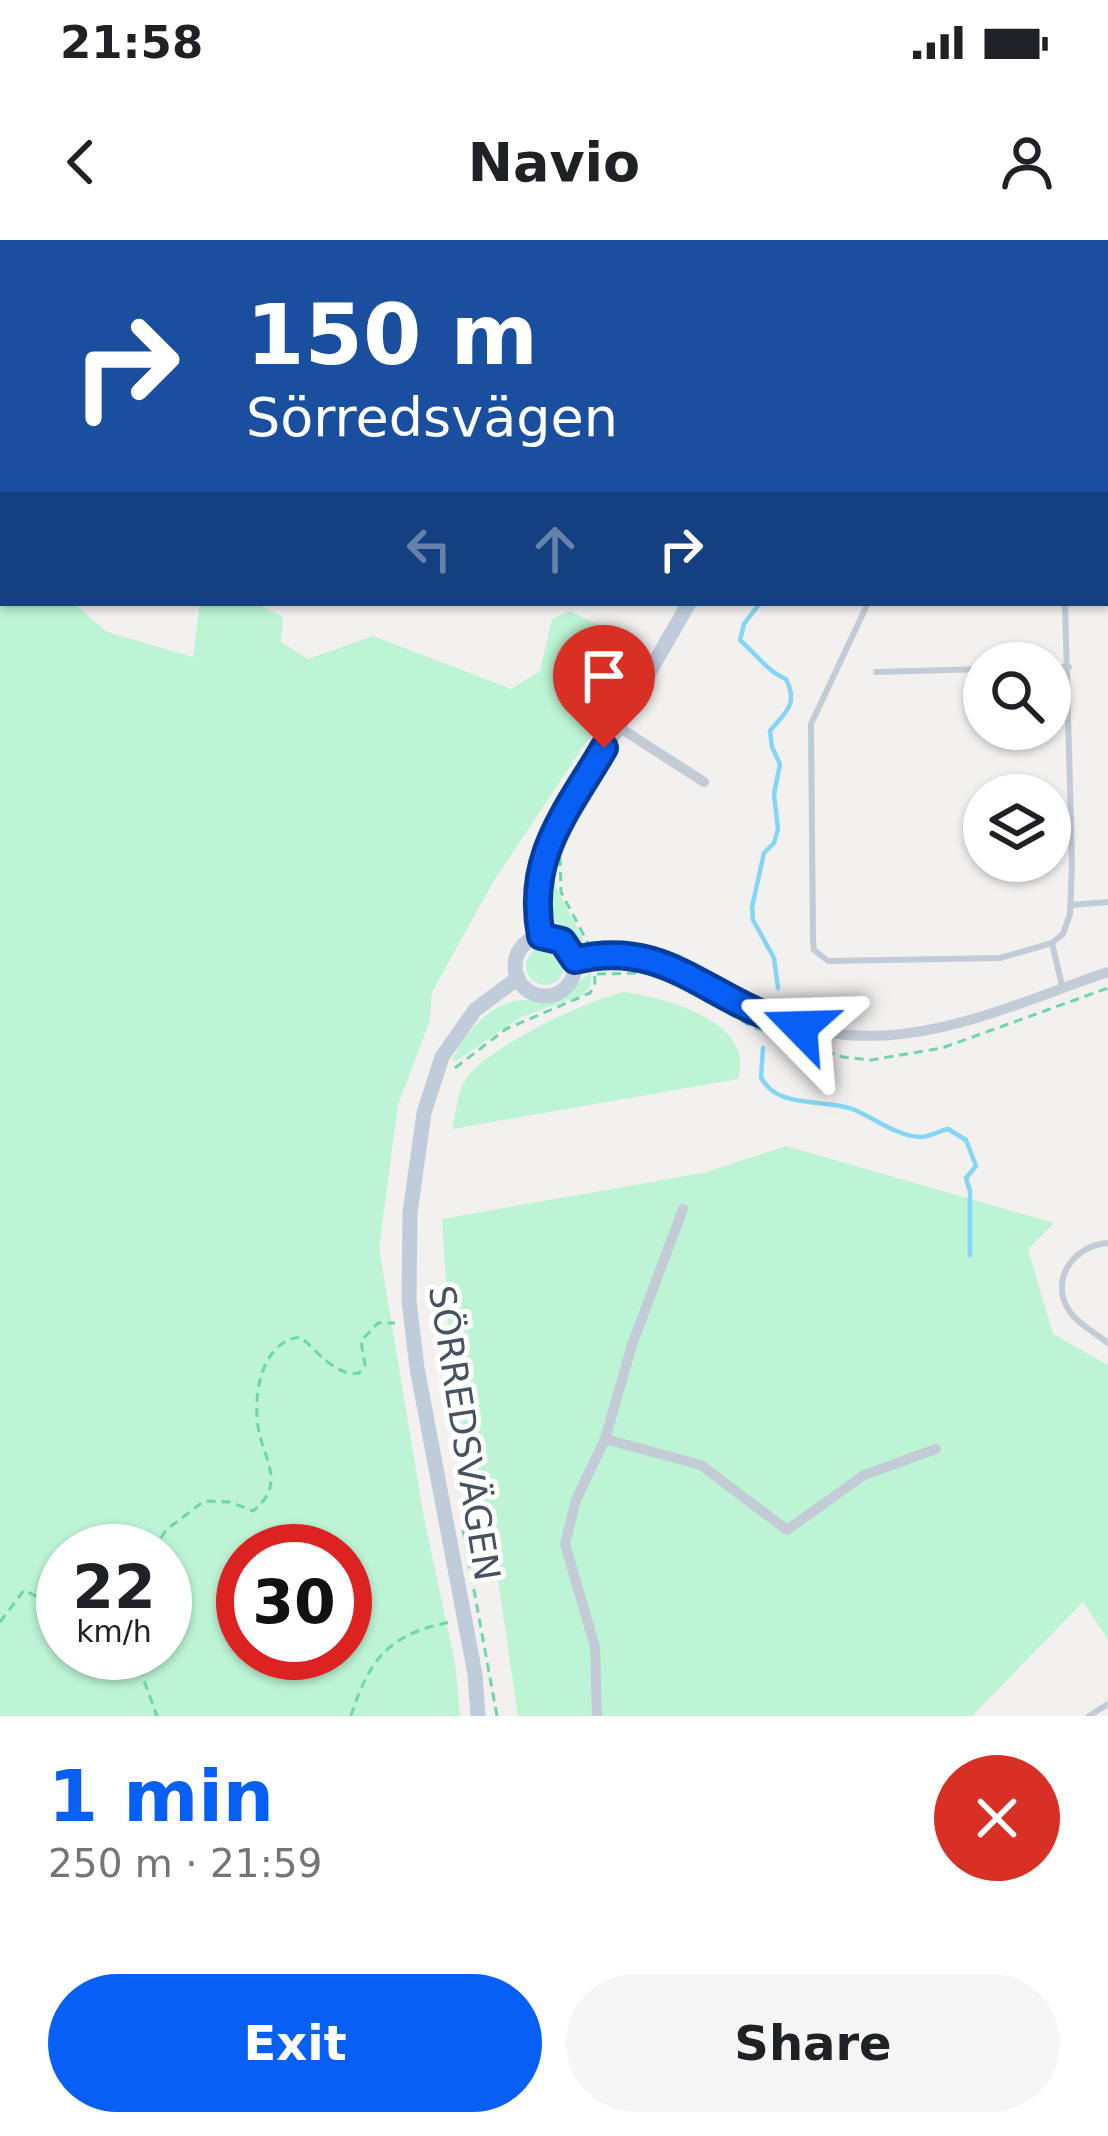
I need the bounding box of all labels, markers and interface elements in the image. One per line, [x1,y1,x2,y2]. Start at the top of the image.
text: 21:58 [60,16,203,69]
icon: back [48,129,114,195]
icon: person [994,129,1060,195]
text: Navio [468,131,640,194]
text: 150 m [246,286,538,384]
icon: right [48,288,204,444]
text: Sörredsvägen [246,386,618,449]
icon: left [396,516,462,582]
icon: ahead [522,516,588,582]
icon: right [648,516,714,582]
pin [553,625,655,748]
map controls [963,642,1071,882]
button: search [963,642,1071,750]
icon: arrive [571,643,637,709]
button: layers [963,774,1071,882]
position arrow [737,964,863,1090]
street label: SÖRREDSVÄGEN [421,1282,508,1584]
speed limit sign: 30 [216,1524,372,1680]
text: 22 [72,1552,156,1622]
text: km/h [76,1614,152,1649]
text: 1 min [48,1754,274,1838]
button: close [934,1755,1060,1881]
text: 250 m · 21:59 [48,1841,322,1886]
button: Exit [48,1974,542,2112]
button: Share [566,1974,1060,2112]

